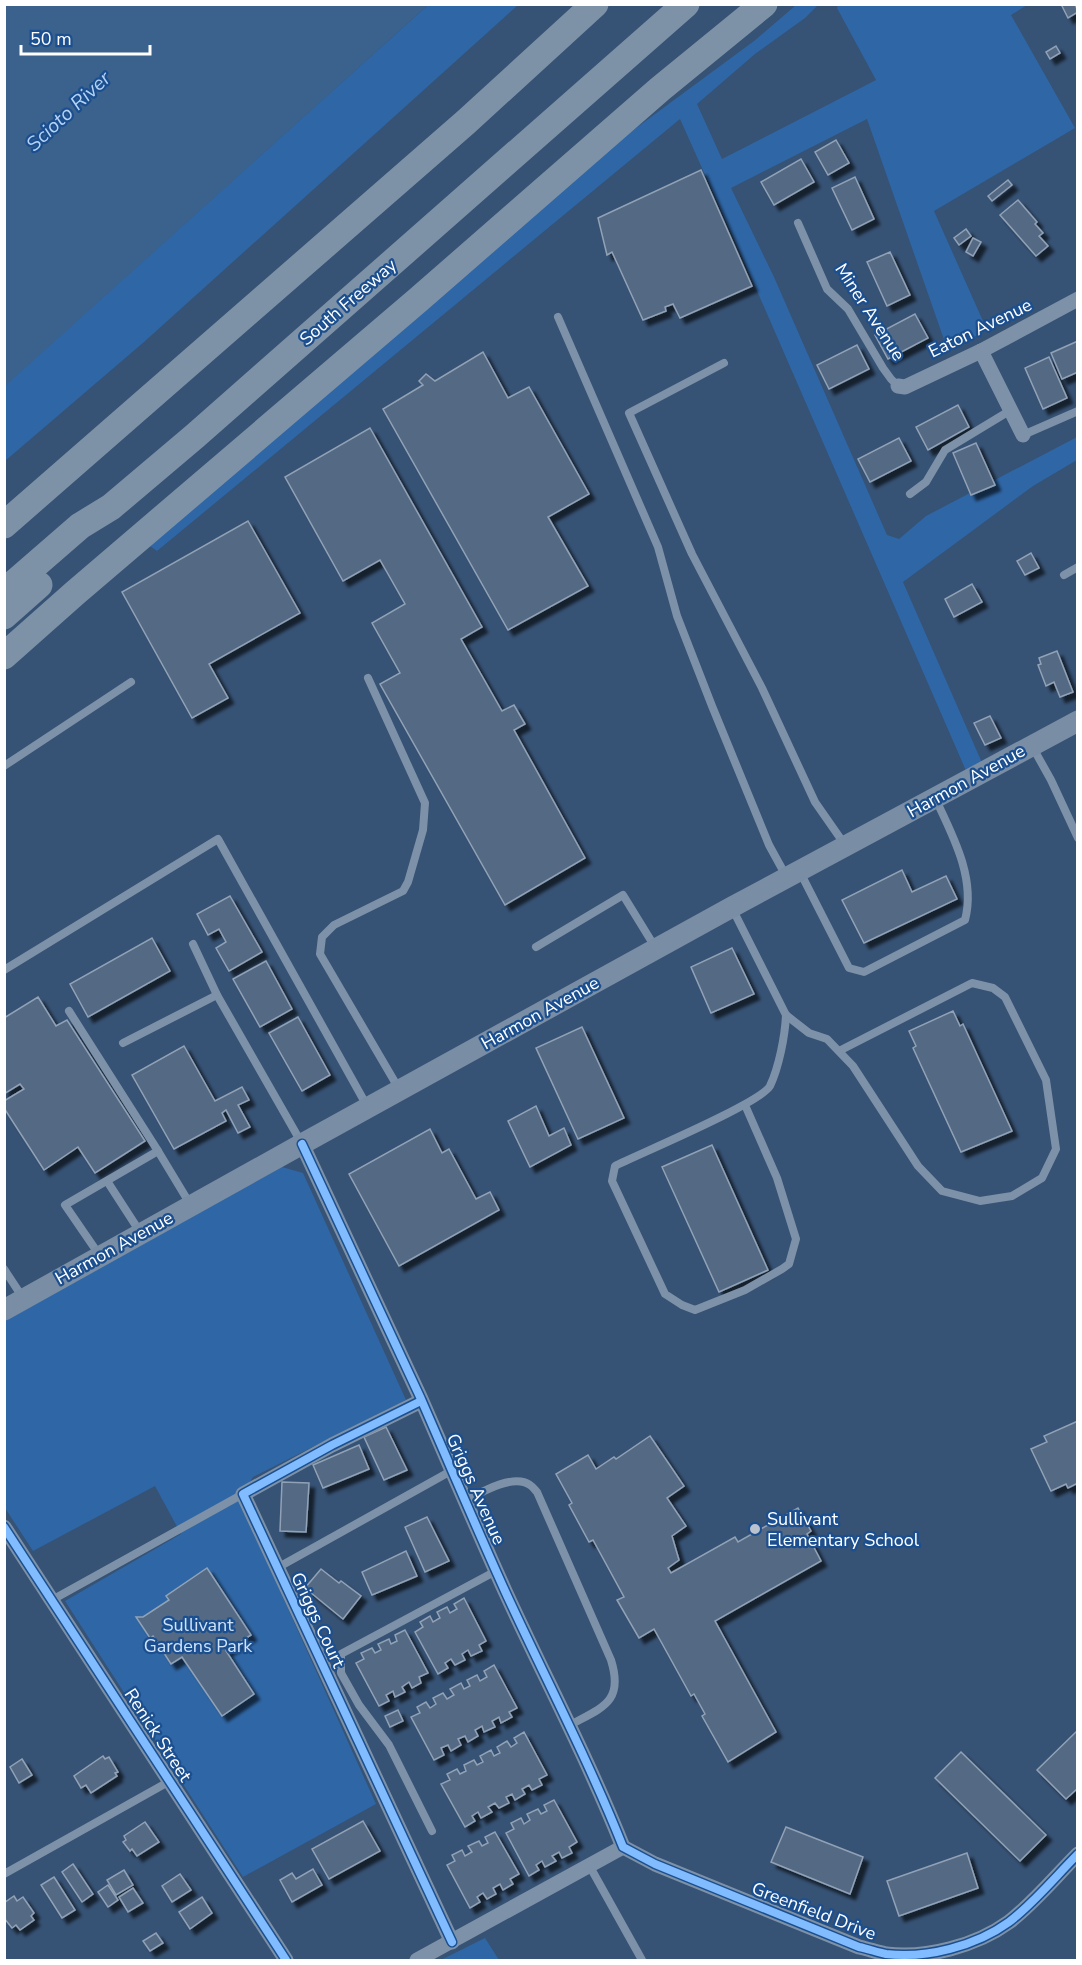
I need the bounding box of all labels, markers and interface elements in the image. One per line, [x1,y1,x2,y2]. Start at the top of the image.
scale bar [21,18,150,56]
text: 50 m [30,27,72,51]
water label: Scioto River [20,65,117,158]
street label: South Freeway [294,253,402,351]
street label: Miner Avenue [830,259,910,365]
street label: Eaton Avenue [924,293,1036,363]
street label: Harmon Avenue [903,739,1029,823]
street label: Harmon Avenue [477,971,603,1055]
street label: Harmon Avenue [51,1206,177,1290]
street label: Griggs Avenue [441,1430,511,1548]
place label: Sullivant Elementary School [767,1507,920,1552]
marker: Sullivant Elementary School [748,1522,762,1536]
street label: Griggs Court [285,1568,351,1672]
park label: Sullivant Gardens Park [144,1613,253,1658]
street label: Renick Street [119,1684,198,1787]
street label: Greenfield Drive [748,1876,880,1946]

